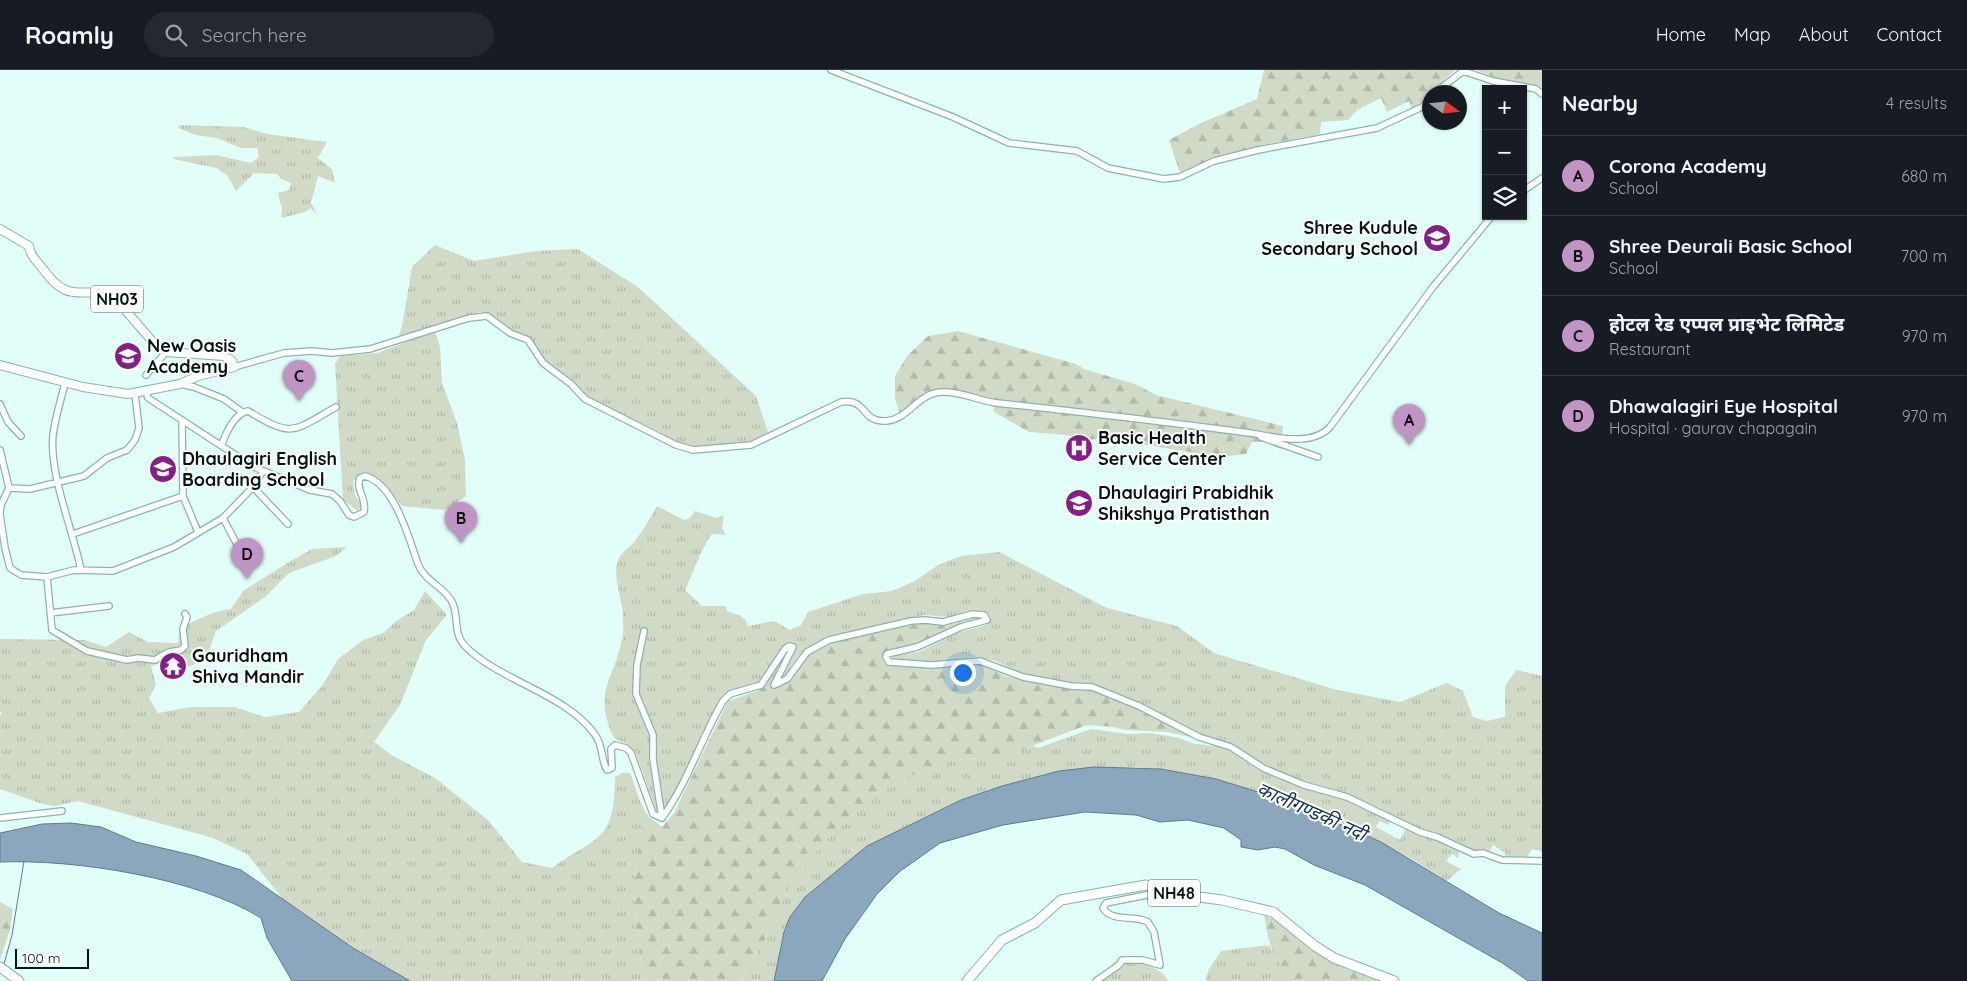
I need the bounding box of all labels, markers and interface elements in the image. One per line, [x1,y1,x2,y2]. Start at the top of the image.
search box [144,12,494,57]
text: Roamly [25,20,114,50]
icon: search [162,21,190,49]
text: Search here [202,23,307,47]
text: Home [1656,23,1706,46]
text: Map [1734,23,1771,46]
text: About [1799,23,1849,46]
text: Contact [1877,23,1942,46]
north arrow [1422,85,1467,130]
map controls [1482,85,1527,220]
button: + [1482,85,1527,130]
text: Nearby [1562,90,1638,116]
text: 4 results [1886,93,1947,113]
button: − [1482,130,1527,175]
text: Corona Academy [1609,154,1767,178]
text: A [1573,166,1583,186]
text: 680 m [1901,166,1947,186]
button: layers [1482,175,1527,220]
text: School [1609,178,1658,198]
place label: Shree Kudule Secondary School [1261,216,1418,260]
school or university icon: Shree Kudule Secondary School [1422,223,1452,253]
text: Shree Deurali Basic School [1609,234,1852,258]
text: B [1573,246,1583,266]
text: 700 m [1901,246,1947,266]
text: School [1609,258,1658,278]
road number: NH03 [91,285,143,312]
text: होटल रेड एप्पल प्राइभेट लिमिटेड [1609,312,1844,336]
text: C [1573,326,1583,346]
text: 970 m [1902,326,1947,346]
place label: New Oasis Academy [147,334,237,378]
text: Restaurant [1609,339,1691,359]
school or university icon: New Oasis Academy [113,341,143,371]
pin: C [283,360,315,401]
text: Dhawalagiri Eye Hospital [1609,394,1838,418]
pin: A [1393,404,1425,445]
text: D [1572,406,1584,426]
text: 970 m [1902,406,1947,426]
text: Hospital · gaurav chapagain [1609,418,1817,438]
place label: Basic Health Service Center [1098,426,1226,470]
hospital icon: Basic Health Service Center [1064,433,1094,463]
place label: Dhaulagiri English Boarding School [182,447,337,491]
school or university icon: Dhaulagiri English Boarding School [148,454,178,484]
place label: Dhaulagiri Prabidhik Shikshya Pratisthan [1098,481,1274,525]
school or university icon: Dhaulagiri Prabidhik Shikshya Pratisthan [1064,488,1094,518]
pin: B [445,502,477,543]
pin: D [231,538,263,579]
place label: Gauridham Shiva Mandir [192,644,304,688]
temple icon: Gauridham Shiva Mandir [158,651,188,681]
your location [950,660,976,686]
water label: कालीगण्डकी नदी [1253,776,1374,848]
road number: NH48 [1148,880,1200,906]
scale bar [15,946,89,969]
text: 100 m [22,949,60,967]

